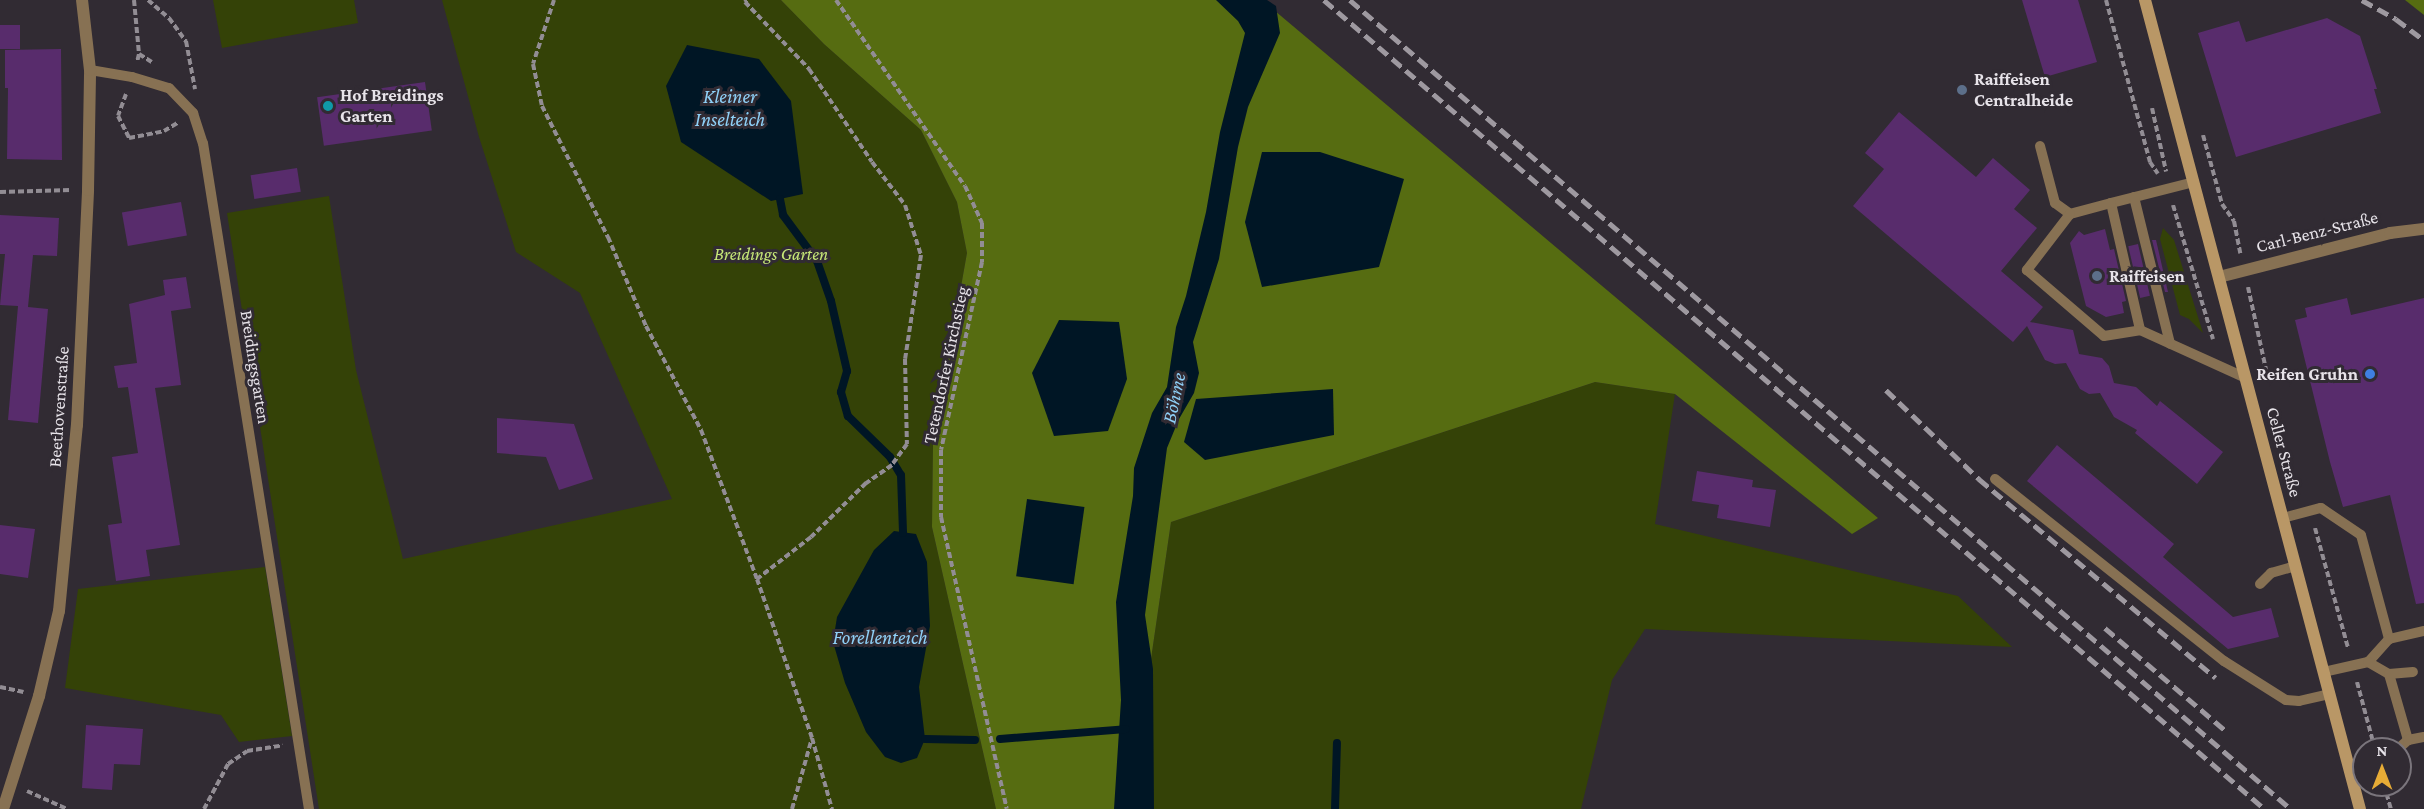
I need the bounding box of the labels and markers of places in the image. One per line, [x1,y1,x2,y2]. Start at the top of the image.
place label: Raiffeisen Centralheide [1974,69,2073,112]
marker: Raiffeisen Centralheide [1955,83,1969,97]
place label: Hof Breidings Garten [340,85,444,128]
marker: Hof Breidings Garten [321,99,335,113]
place label: Raiffeisen [2109,265,2185,287]
marker: Raiffeisen [2090,269,2104,283]
place label: Reifen Gruhn [2256,363,2358,385]
marker: Reifen Gruhn [2363,367,2377,381]

